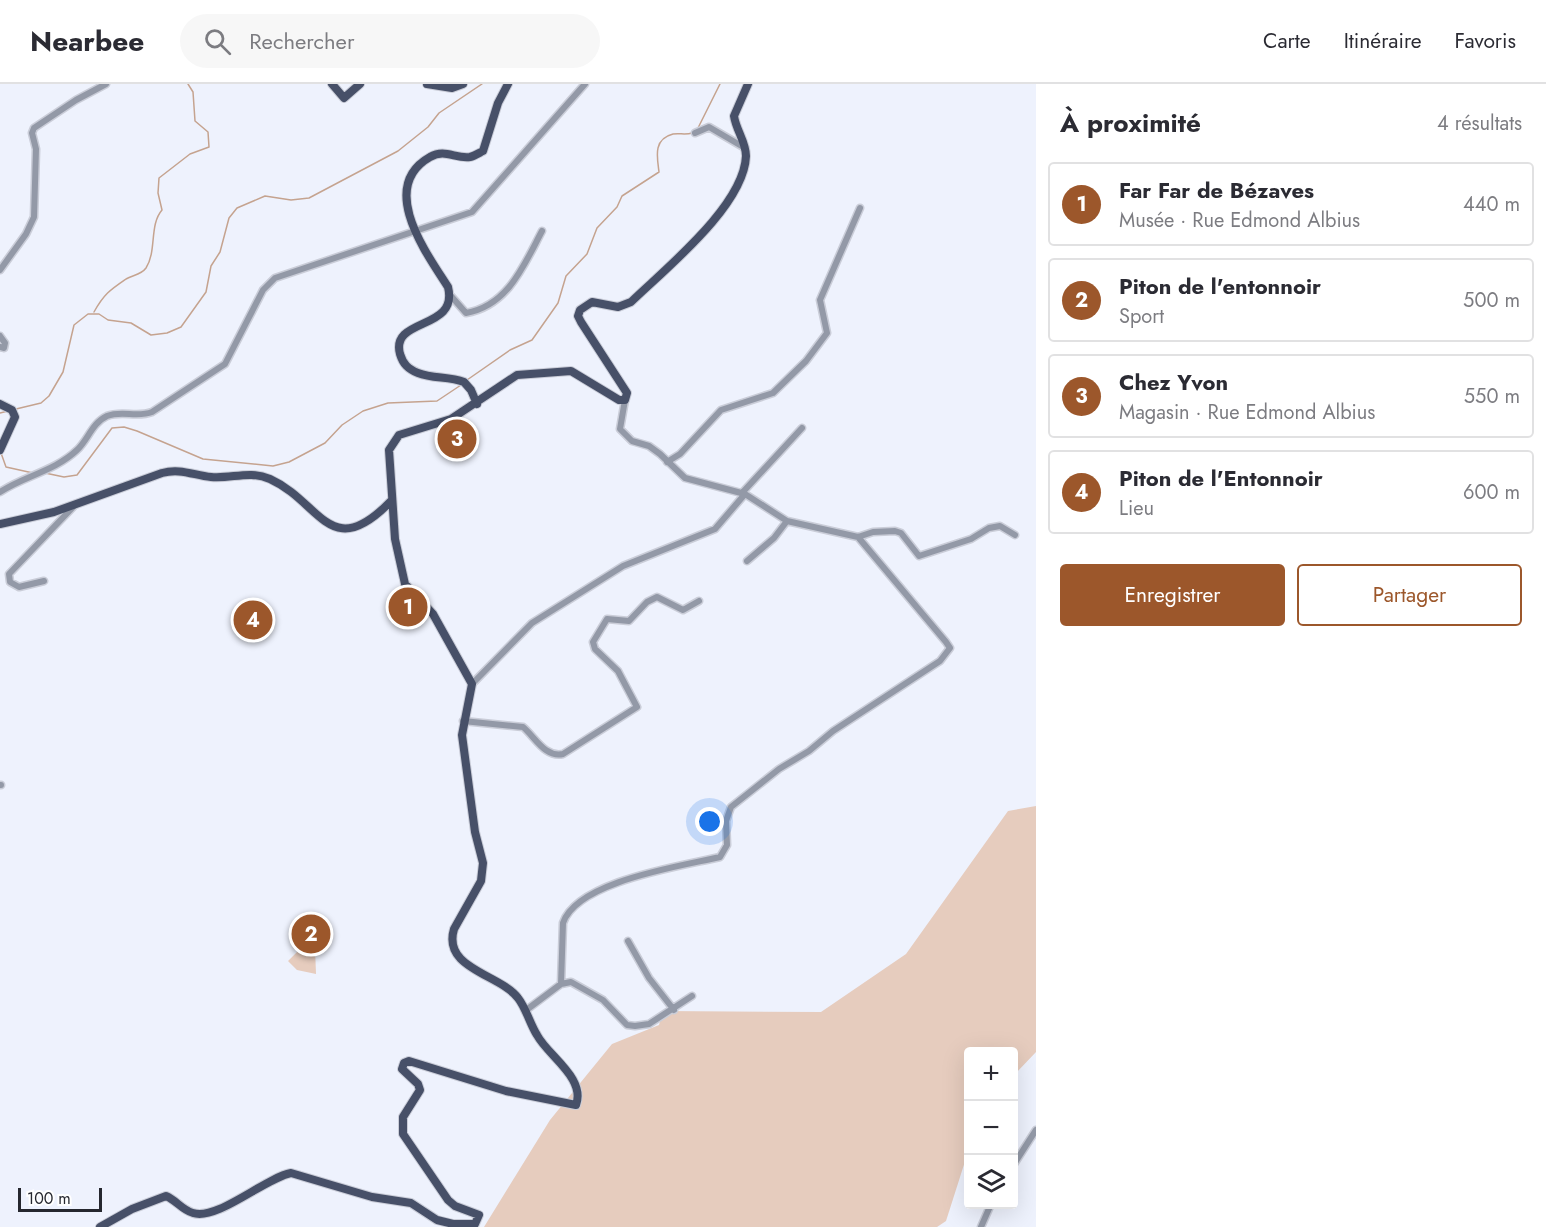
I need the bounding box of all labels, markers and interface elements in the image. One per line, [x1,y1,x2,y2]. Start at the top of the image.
search box [180,14,600,68]
text: Nearbee [30,21,144,62]
icon: search [201,25,234,58]
text: Rechercher [249,25,354,57]
text: Carte [1263,26,1311,56]
text: Itinéraire [1344,26,1422,56]
text: Favoris [1455,26,1516,56]
text: À proximité [1060,104,1201,142]
text: 4 résultats [1437,109,1522,138]
text: Far Far de Bézaves [1119,174,1314,206]
text: 1 [1076,190,1087,219]
text: 440 m [1463,190,1520,219]
text: Musée · Rue Edmond Albius [1119,206,1360,235]
text: Piton de l'entonnoir [1119,270,1321,302]
text: 2 [1075,286,1088,315]
text: 500 m [1463,286,1520,315]
text: Sport [1119,302,1164,331]
text: Chez Yvon [1119,366,1228,398]
text: 3 [1075,382,1088,411]
text: 550 m [1464,382,1520,411]
text: Magasin · Rue Edmond Albius [1119,398,1375,427]
pin: 3 [438,416,476,462]
text: Piton de l'Entonnoir [1119,462,1323,494]
text: 4 [1075,478,1088,507]
text: 600 m [1463,478,1520,507]
text: Lieu [1119,494,1154,523]
button: Enregistrer [1060,564,1285,626]
button: Partager [1297,564,1522,626]
pin: 1 [388,584,428,630]
pin: 4 [234,598,272,642]
your location [695,807,724,836]
pin: 2 [292,912,330,956]
map controls [964,1047,1018,1209]
button: + [964,1047,1018,1101]
button: − [964,1101,1018,1155]
button: layers [964,1155,1018,1209]
scale bar [18,1185,102,1212]
text: 100 m [27,1187,71,1210]

